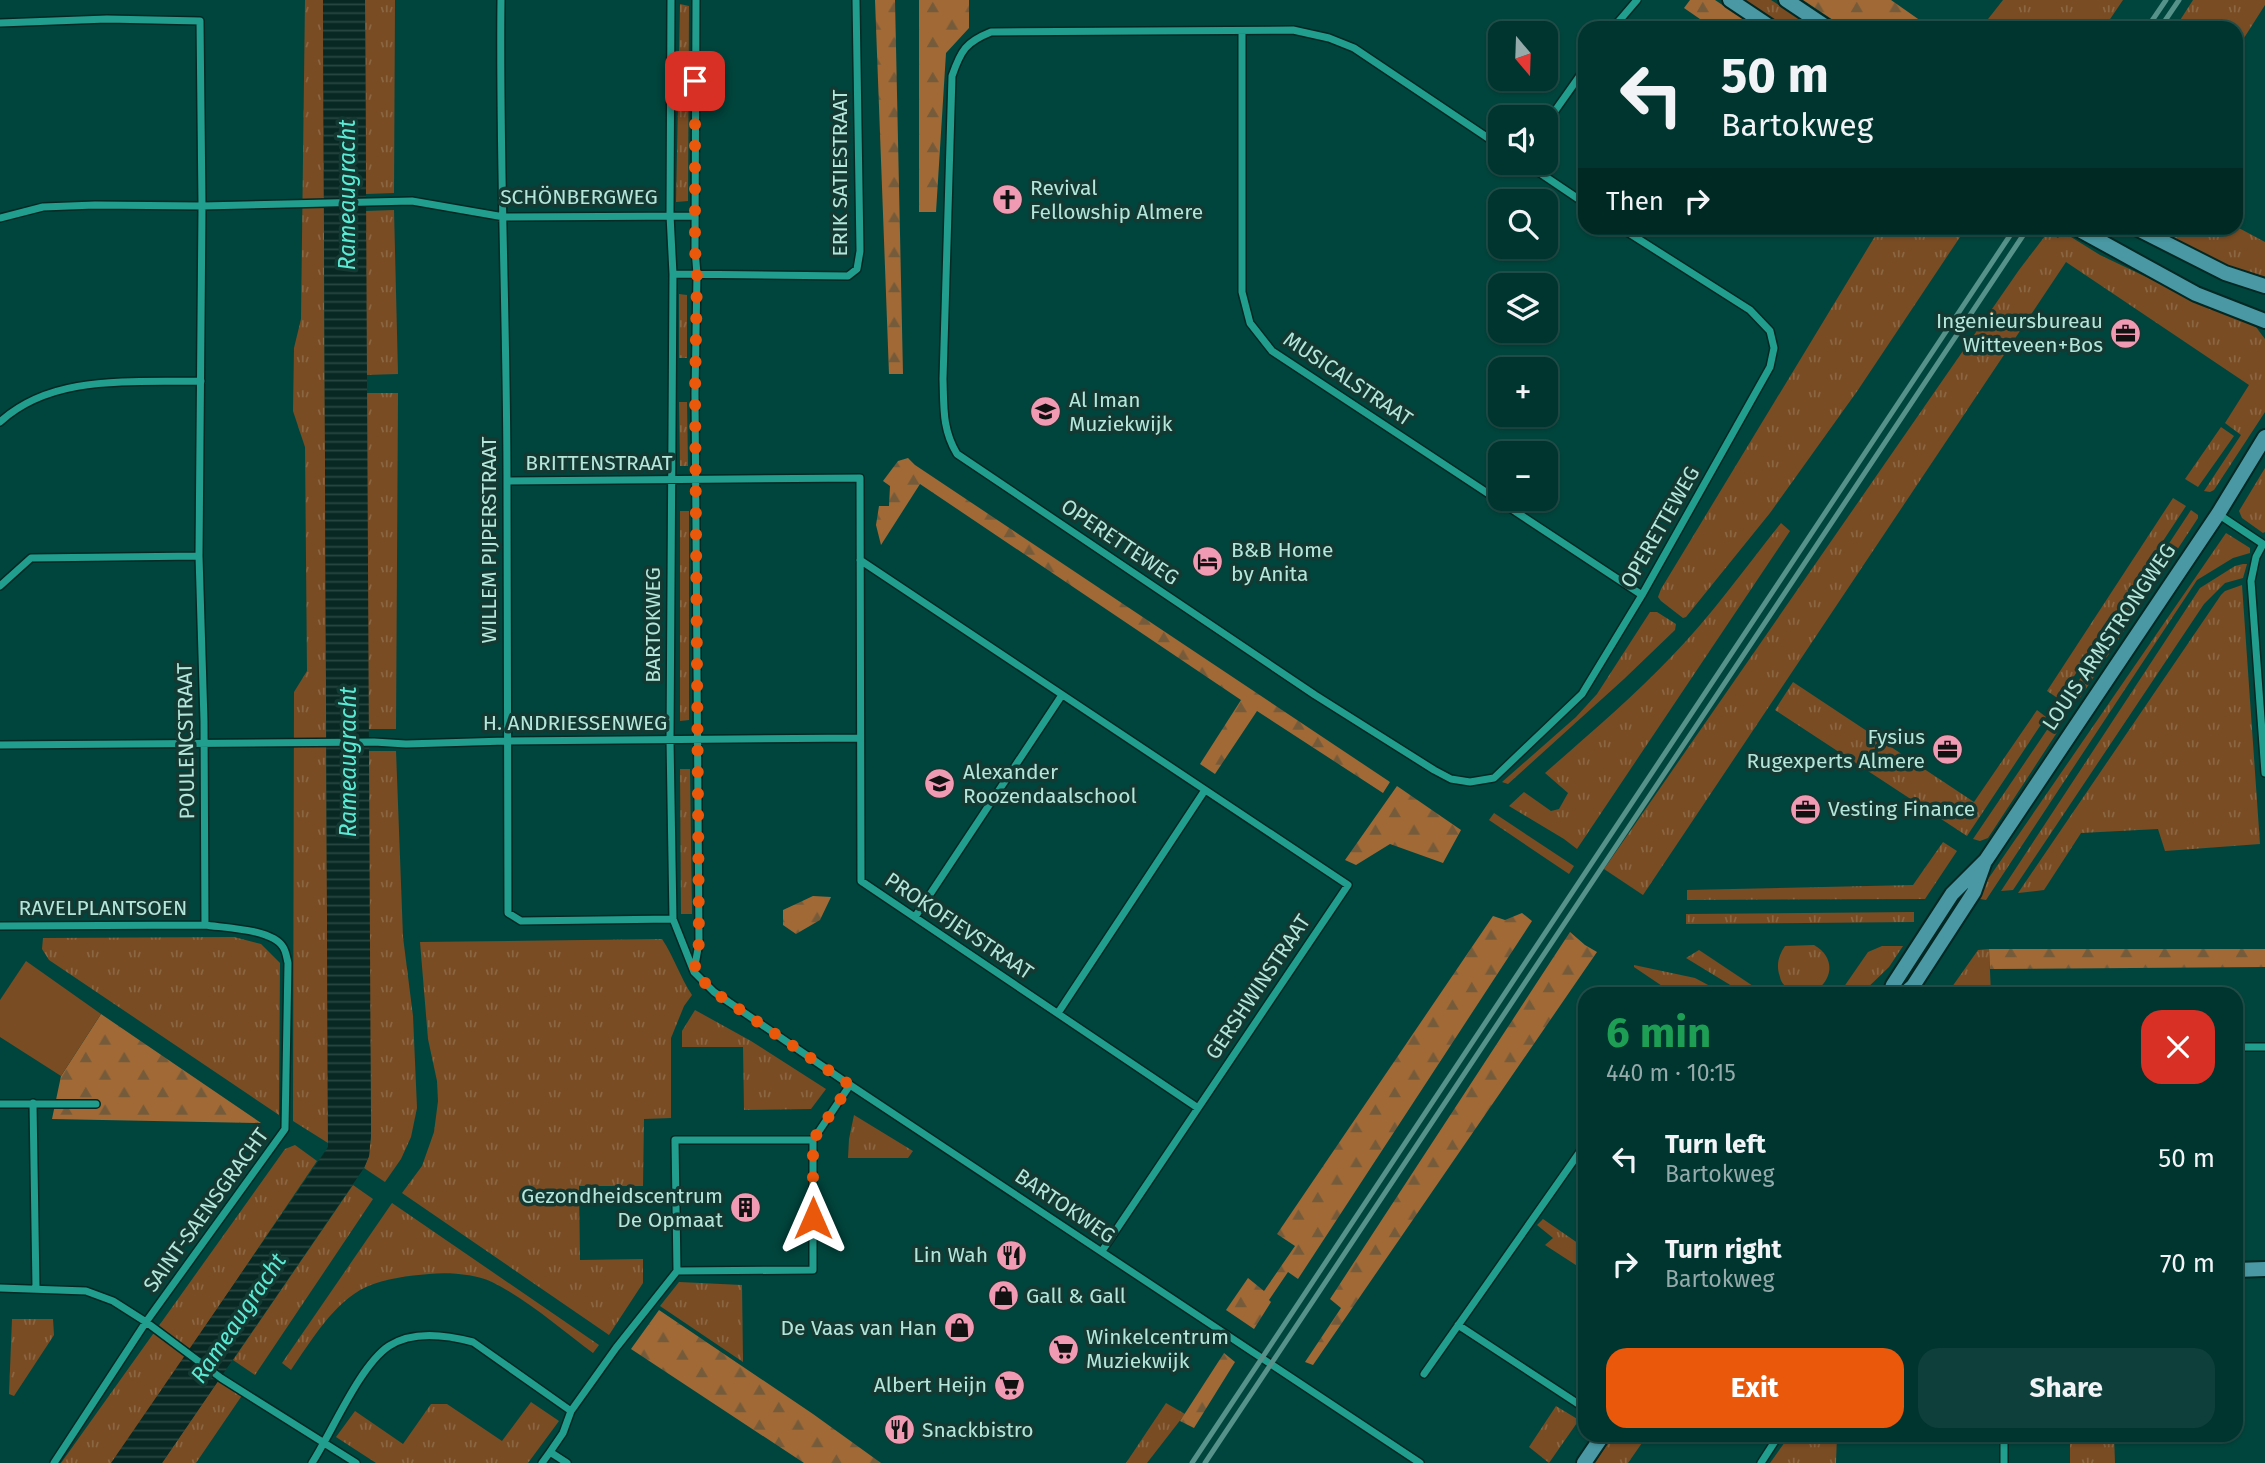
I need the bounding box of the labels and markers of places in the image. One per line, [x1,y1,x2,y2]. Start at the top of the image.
pin [665,51,725,111]
place label: Revival Fellowship Almere [1030,175,1203,225]
church icon: Revival Fellowship Almere [990,183,1024,217]
place label: Ingenieursbureau Witteveen+Bos [1936,308,2103,358]
office icon: Ingenieursbureau Witteveen+Bos [2109,316,2143,350]
place label: Al Iman Muziekwijk [1069,387,1173,437]
school or university icon: Al Iman Muziekwijk [1029,395,1063,429]
place label: B&B Home by Anita [1231,537,1333,587]
hotel icon: B&B Home by Anita [1191,545,1225,579]
place label: Fysius Rugexperts Almere [1747,724,1925,774]
office icon: Fysius Rugexperts Almere [1931,732,1965,766]
place label: Alexander Roozendaalschool [963,759,1137,809]
school or university icon: Alexander Roozendaalschool [923,767,957,801]
office icon: Vesting Finance [1788,792,1822,826]
place label: Vesting Finance [1828,796,1975,822]
place label: Gezondheidscentrum De Opmaat [521,1183,723,1233]
building icon: Gezondheidscentrum De Opmaat [729,1191,763,1225]
restaurant icon: Lin Wah [994,1238,1028,1272]
place label: Lin Wah [913,1242,988,1268]
shop icon: Gall & Gall [986,1279,1020,1313]
place label: Gall & Gall [1026,1283,1126,1309]
shop icon: De Vaas van Han [943,1311,977,1345]
place label: De Vaas van Han [780,1315,937,1341]
place label: Winkelcentrum Muziekwijk [1086,1324,1229,1374]
supermarket icon: Winkelcentrum Muziekwijk [1046,1332,1080,1366]
supermarket icon: Albert Heijn [993,1368,1027,1402]
place label: Albert Heijn [874,1372,987,1398]
restaurant icon: Snackbistro [882,1413,916,1447]
place label: Snackbistro [922,1417,1034,1443]

